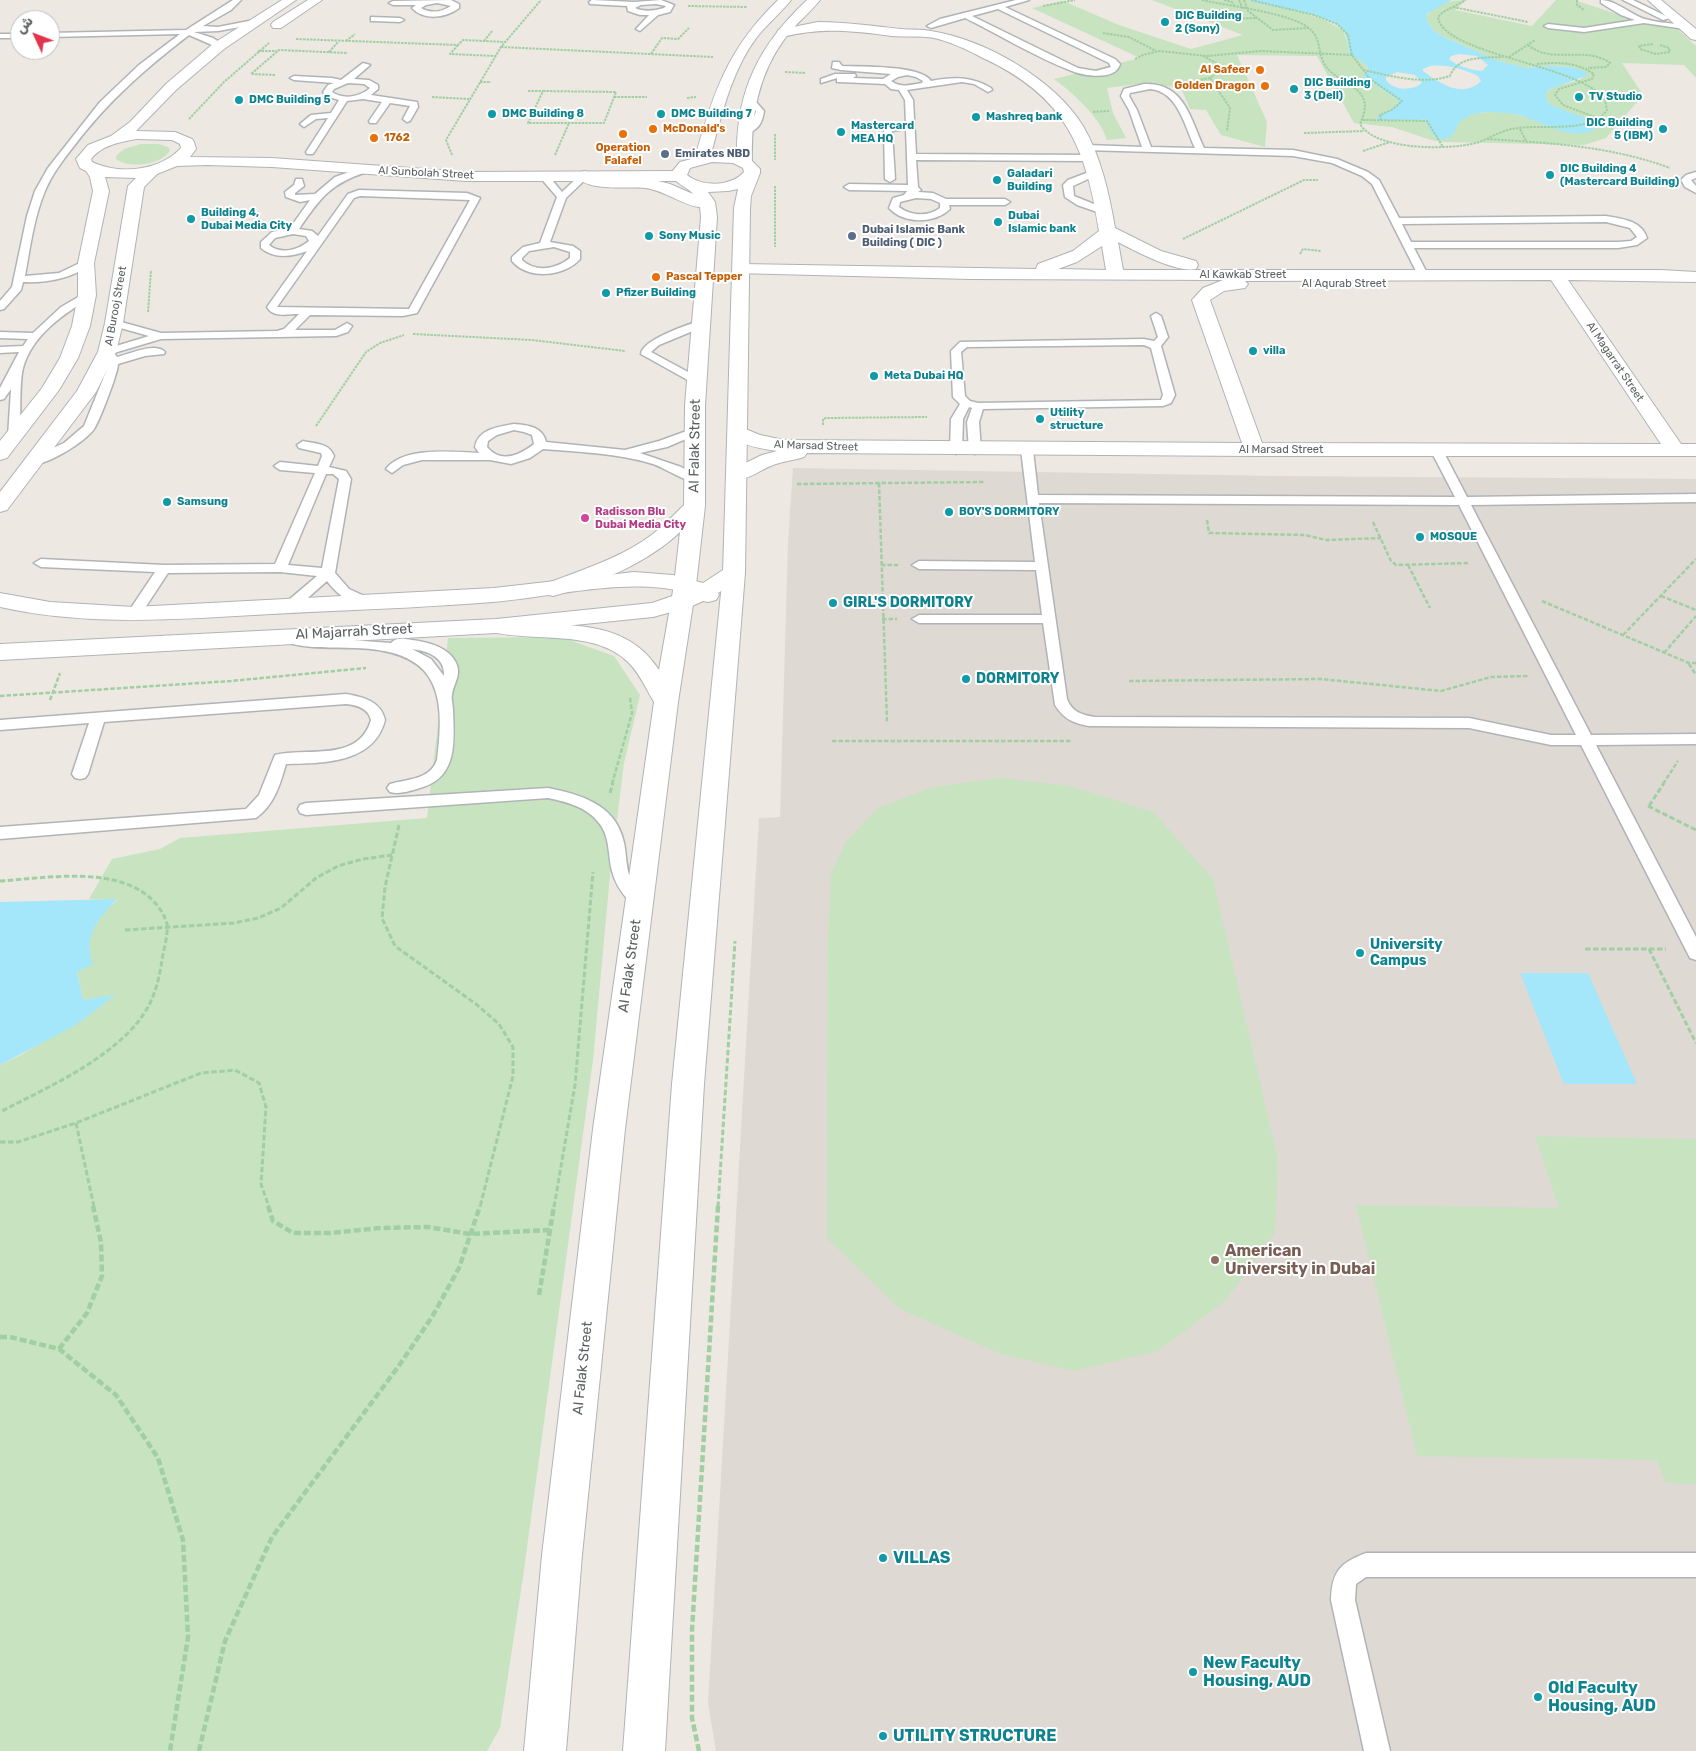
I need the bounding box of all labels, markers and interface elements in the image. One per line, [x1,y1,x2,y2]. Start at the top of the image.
place label: DIC Building 2 (Sony) [1175,9,1242,35]
north arrow [10,10,60,60]
text: ش [12,13,37,37]
marker: DIC Building 2 (Sony) [1159,16,1171,28]
place label: Al Safeer [1200,63,1250,77]
marker: Al Safeer [1254,64,1266,76]
place label: DIC Building 3 (Dell) [1304,76,1371,102]
place label: Golden Dragon [1174,79,1255,93]
marker: Golden Dragon [1259,80,1271,92]
marker: DIC Building 3 (Dell) [1288,83,1300,95]
place label: TV Studio [1589,90,1642,104]
marker: TV Studio [1573,91,1585,103]
place label: DMC Building 5 [249,93,331,107]
marker: DMC Building 5 [233,94,245,106]
place label: DMC Building 8 [502,107,584,121]
place label: DMC Building 7 [671,107,752,121]
marker: DMC Building 8 [486,108,498,120]
marker: DMC Building 7 [655,108,667,120]
place label: Mashreq bank [986,110,1063,124]
marker: Mashreq bank [970,111,982,123]
place label: DIC Building 5 (IBM) [1586,116,1653,142]
place label: Mastercard MEA HQ [851,119,914,145]
place label: McDonald's [663,122,725,136]
marker: McDonald's [647,123,659,135]
marker: DIC Building 5 (IBM) [1657,123,1669,135]
marker: Mastercard MEA HQ [835,126,847,138]
marker: Operation Falafel [617,128,629,140]
place label: 1762 [384,131,410,145]
marker: 1762 [368,132,380,144]
place label: Operation Falafel [596,141,650,167]
place label: Emirates NBD [675,147,750,161]
marker: Emirates NBD [659,148,671,160]
place label: DIC Building 4 (Mastercard Building) [1560,162,1679,188]
street label: Al Sunbolah Street [378,164,474,182]
place label: Galadari Building [1007,167,1053,193]
marker: DIC Building 4 (Mastercard Building) [1544,169,1556,181]
marker: Galadari Building [991,174,1003,186]
place label: Building 4, Dubai Media City [201,206,292,232]
place label: Dubai Islamic bank [1008,209,1076,235]
marker: Building 4, Dubai Media City [185,213,197,225]
marker: Dubai Islamic bank [992,216,1004,228]
place label: Dubai Islamic Bank Building ( DIC ) [862,223,965,249]
place label: Sony Music [659,229,721,243]
marker: Sony Music [643,230,655,242]
marker: Dubai Islamic Bank Building ( DIC ) [846,230,858,242]
street label: Al Burooj Street [102,265,130,347]
street label: Al Kawkab Street [1200,268,1286,282]
place label: Pascal Tepper [666,270,742,284]
marker: Pascal Tepper [650,271,662,283]
street label: Al Aqurab Street [1302,277,1386,291]
place label: Pfizer Building [616,286,696,300]
marker: Pfizer Building [600,287,612,299]
street label: Al Magarrat Street [1583,320,1647,404]
place label: villa [1263,344,1285,358]
marker: villa [1247,345,1259,357]
place label: Meta Dubai HQ [884,369,963,383]
marker: Meta Dubai HQ [868,370,880,382]
street label: Al Falak Street [686,399,704,493]
place label: Utility structure [1050,406,1103,432]
marker: Utility structure [1034,413,1046,425]
street label: Al Marsad Street [774,438,858,454]
street label: Al Marsad Street [1239,443,1323,457]
place label: Samsung [177,495,228,509]
marker: Samsung [161,496,173,508]
place label: Radisson Blu Dubai Media City [595,505,686,531]
place label: BOY'S DORMITORY [959,505,1059,519]
marker: BOY'S DORMITORY [943,506,955,518]
marker: Radisson Blu Dubai Media City [579,512,591,524]
place label: MOSQUE [1430,530,1477,544]
marker: MOSQUE [1414,531,1426,543]
place label: GIRL'S DORMITORY [843,595,973,611]
marker: GIRL'S DORMITORY [827,597,839,609]
street label: Al Majarrah Street [295,621,413,643]
place label: DORMITORY [976,671,1059,687]
marker: DORMITORY [960,673,972,685]
street label: Al Falak Street [615,918,645,1014]
place label: University Campus [1370,937,1443,970]
marker: University Campus [1354,947,1366,959]
place label: American University in Dubai [1225,1241,1375,1279]
marker: American University in Dubai [1209,1254,1221,1266]
street label: Al Falak Street [570,1320,596,1416]
place label: VILLAS [893,1548,950,1568]
marker: VILLAS [877,1552,889,1564]
place label: New Faculty Housing, AUD [1203,1653,1311,1691]
marker: New Faculty Housing, AUD [1187,1666,1199,1678]
place label: Old Faculty Housing, AUD [1548,1678,1656,1716]
marker: Old Faculty Housing, AUD [1532,1691,1544,1703]
place label: UTILITY STRUCTURE [893,1726,1056,1746]
marker: UTILITY STRUCTURE [877,1730,889,1742]

